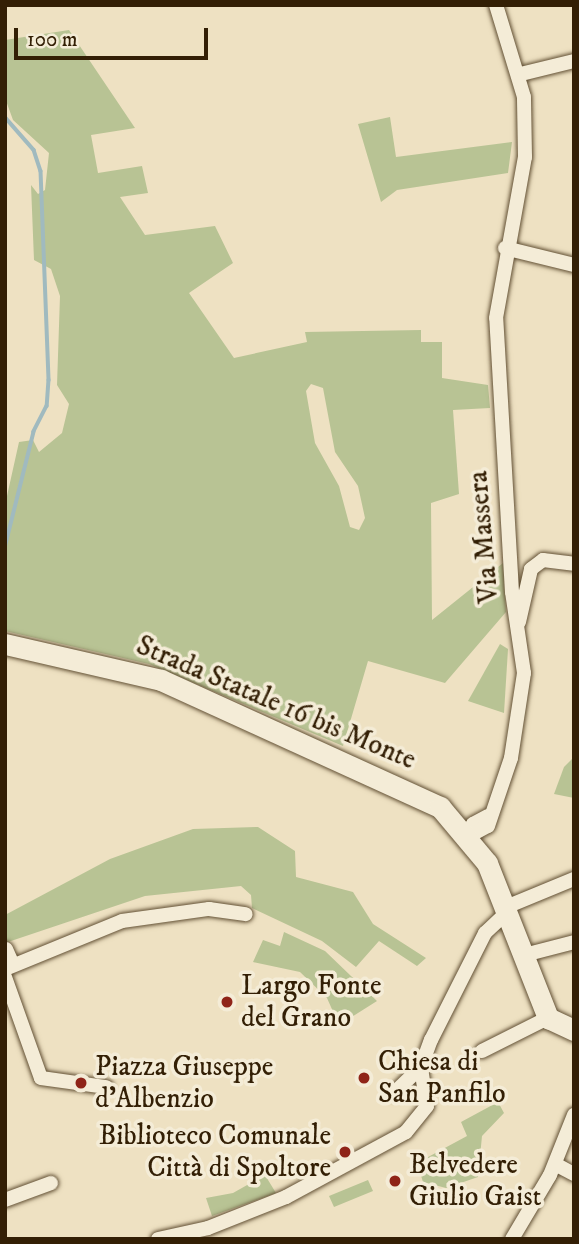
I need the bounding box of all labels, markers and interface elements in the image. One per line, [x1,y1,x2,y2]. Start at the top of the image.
scale bar [18,14,212,58]
text: 100 m [27,27,78,53]
street label: Via Massera [461,469,507,605]
street label: Strada Statale 16 bis Monte [131,629,421,777]
place label: Largo Fonte del Grano [241,969,382,1035]
marker: Largo Fonte del Grano [219,994,235,1010]
place label: Chiesa di San Panfilo [378,1045,506,1111]
place label: Piazza Giuseppe d'Albenzio [95,1050,273,1116]
marker: Chiesa di San Panfilo [356,1070,372,1086]
marker: Piazza Giuseppe d'Albenzio [73,1075,89,1091]
place label: Biblioteco Comunale Città di Spoltore [99,1119,331,1185]
marker: Biblioteco Comunale Città di Spoltore [337,1144,353,1160]
place label: Belvedere Giulio Gaist [409,1148,541,1214]
marker: Belvedere Giulio Gaist [387,1173,403,1189]

